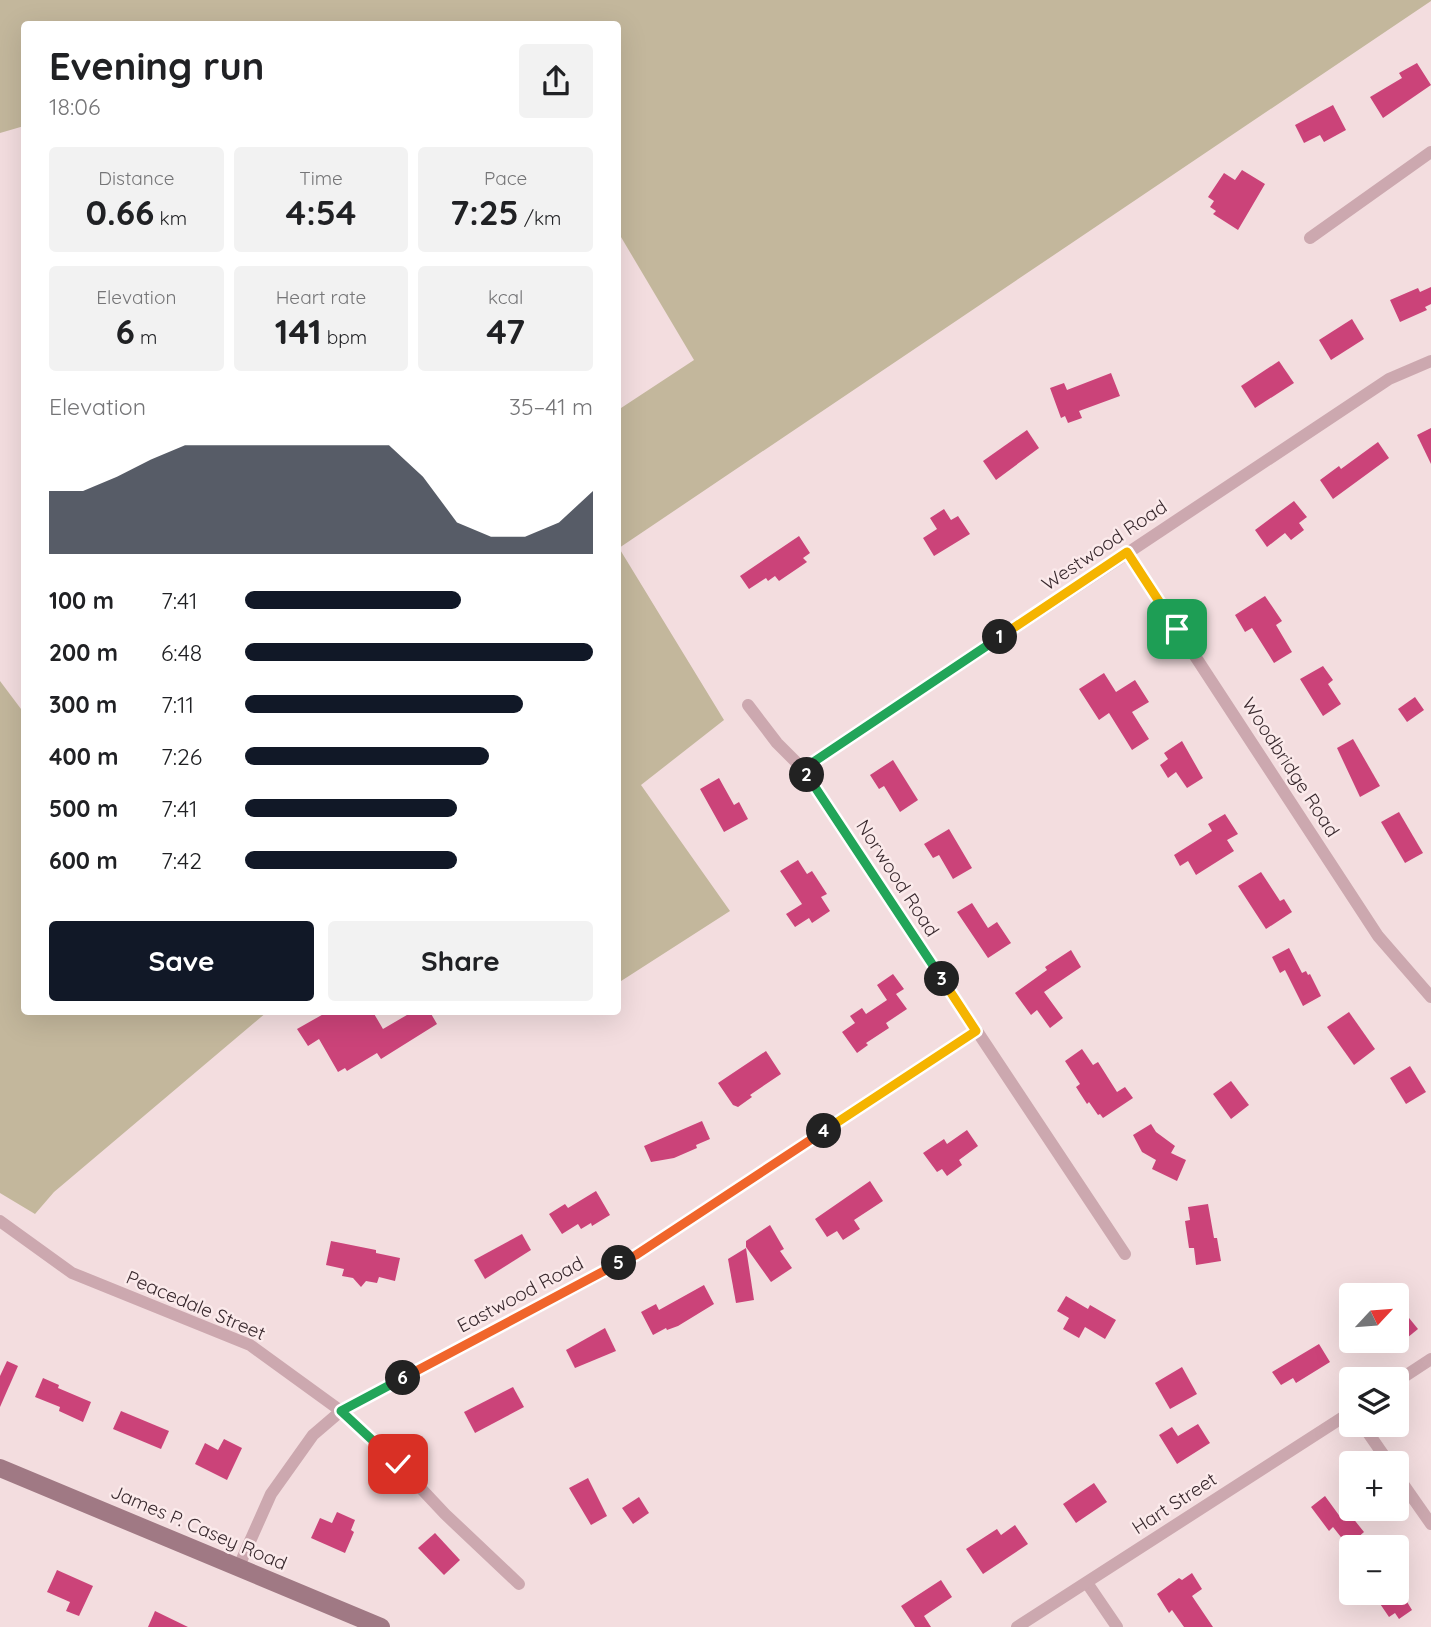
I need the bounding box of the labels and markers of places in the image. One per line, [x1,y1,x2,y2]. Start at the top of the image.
pin [1147,599,1207,659]
pin: 1 [982,620,1018,654]
pin: 2 [790,758,824,792]
pin: 3 [925,962,960,996]
pin: 4 [806,1114,842,1148]
pin: 5 [602,1246,636,1280]
pin: 6 [386,1360,420,1396]
pin [368,1434,428,1494]

